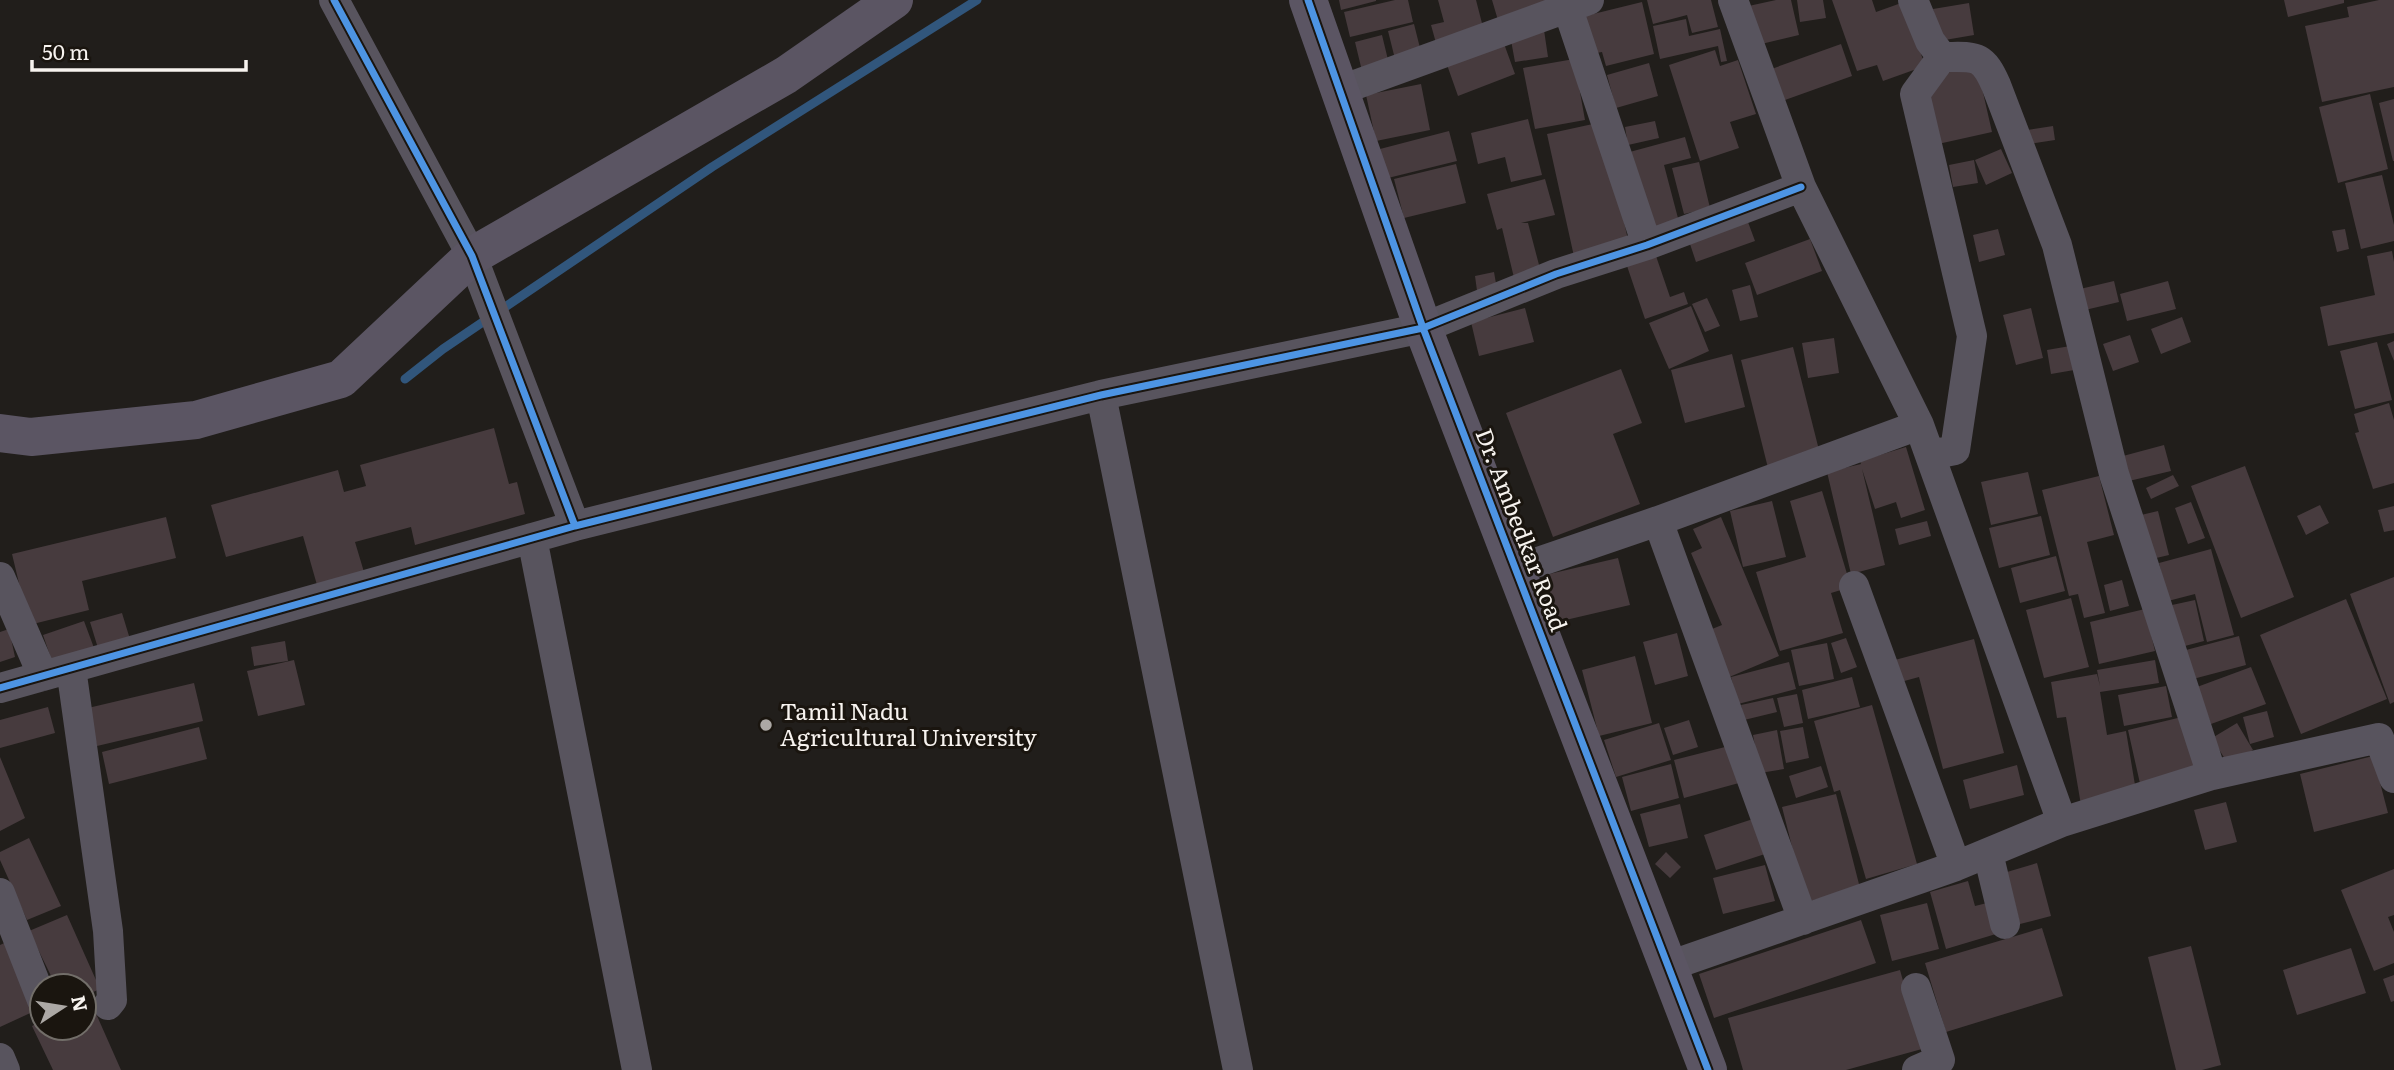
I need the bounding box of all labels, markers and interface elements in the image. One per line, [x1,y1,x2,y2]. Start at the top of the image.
scale bar [32,28,245,72]
text: 50 m [42,35,89,66]
street label: Dr. Ambedkar Road [1468,423,1577,636]
place label: Tamil Nadu Agricultural University [780,693,1038,753]
marker: Tamil Nadu Agricultural University [758,717,774,733]
north arrow [28,972,98,1042]
text: N [65,993,96,1014]

